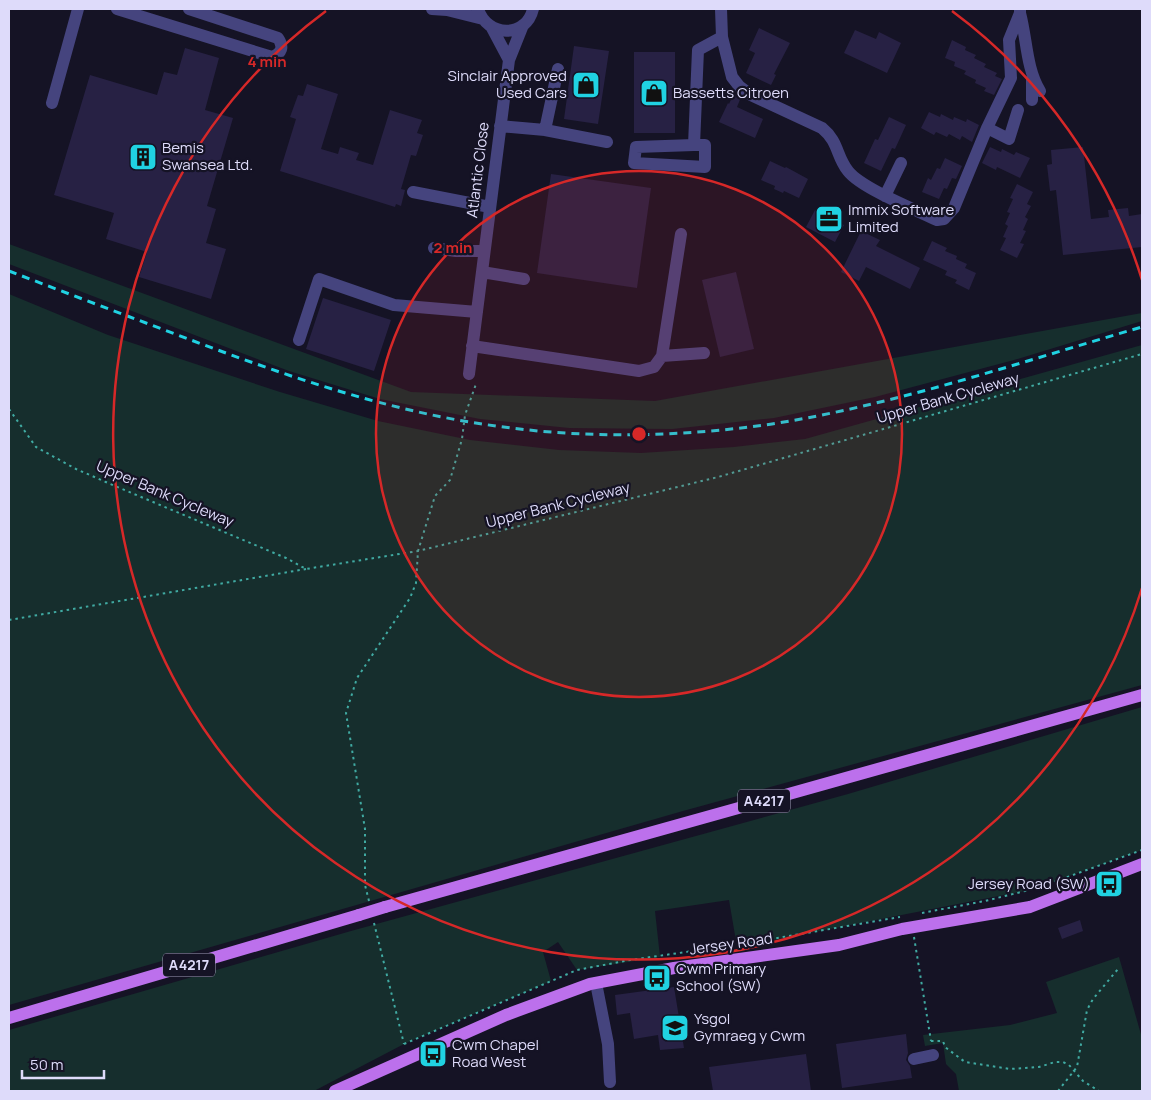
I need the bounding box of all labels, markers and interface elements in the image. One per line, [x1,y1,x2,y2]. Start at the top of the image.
text: 4 min [247,51,287,72]
place label: Sinclair Approved Used Cars [448,65,567,103]
shop icon: Sinclair Approved Used Cars [571,70,601,100]
shop icon: Bassetts Citroen [639,78,669,108]
place label: Bassetts Citroen [673,82,789,103]
street label: Atlantic Close [461,121,494,219]
place label: Bemis Swansea Ltd. [162,137,253,175]
building icon: Bemis Swansea Ltd. [128,142,158,172]
place label: Immix Software Limited [848,199,954,237]
office icon: Immix Software Limited [814,204,844,234]
text: 2 min [433,237,473,258]
street label: Upper Bank Cycleway [874,367,1022,428]
centre of rings [630,425,648,443]
street label: Upper Bank Cycleway [93,455,237,532]
street label: Upper Bank Cycleway [484,476,632,533]
road number: A4217 [738,789,790,812]
bus stop icon: Jersey Road (SW) [1094,869,1124,899]
place label: Jersey Road (SW) [968,873,1090,894]
street label: Jersey Road [688,927,774,960]
road number: A4217 [163,954,215,976]
place label: Cwm Primary School (SW) [676,958,766,996]
bus stop icon: Cwm Primary School (SW) [642,963,672,993]
place label: Ysgol Gymraeg y Cwm [694,1008,805,1046]
school or university icon: Ysgol Gymraeg y Cwm [660,1013,690,1043]
place label: Cwm Chapel Road West [452,1034,539,1072]
bus stop icon: Cwm Chapel Road West [418,1039,448,1069]
scale bar [22,1048,105,1080]
text: 50 m [30,1054,64,1075]

